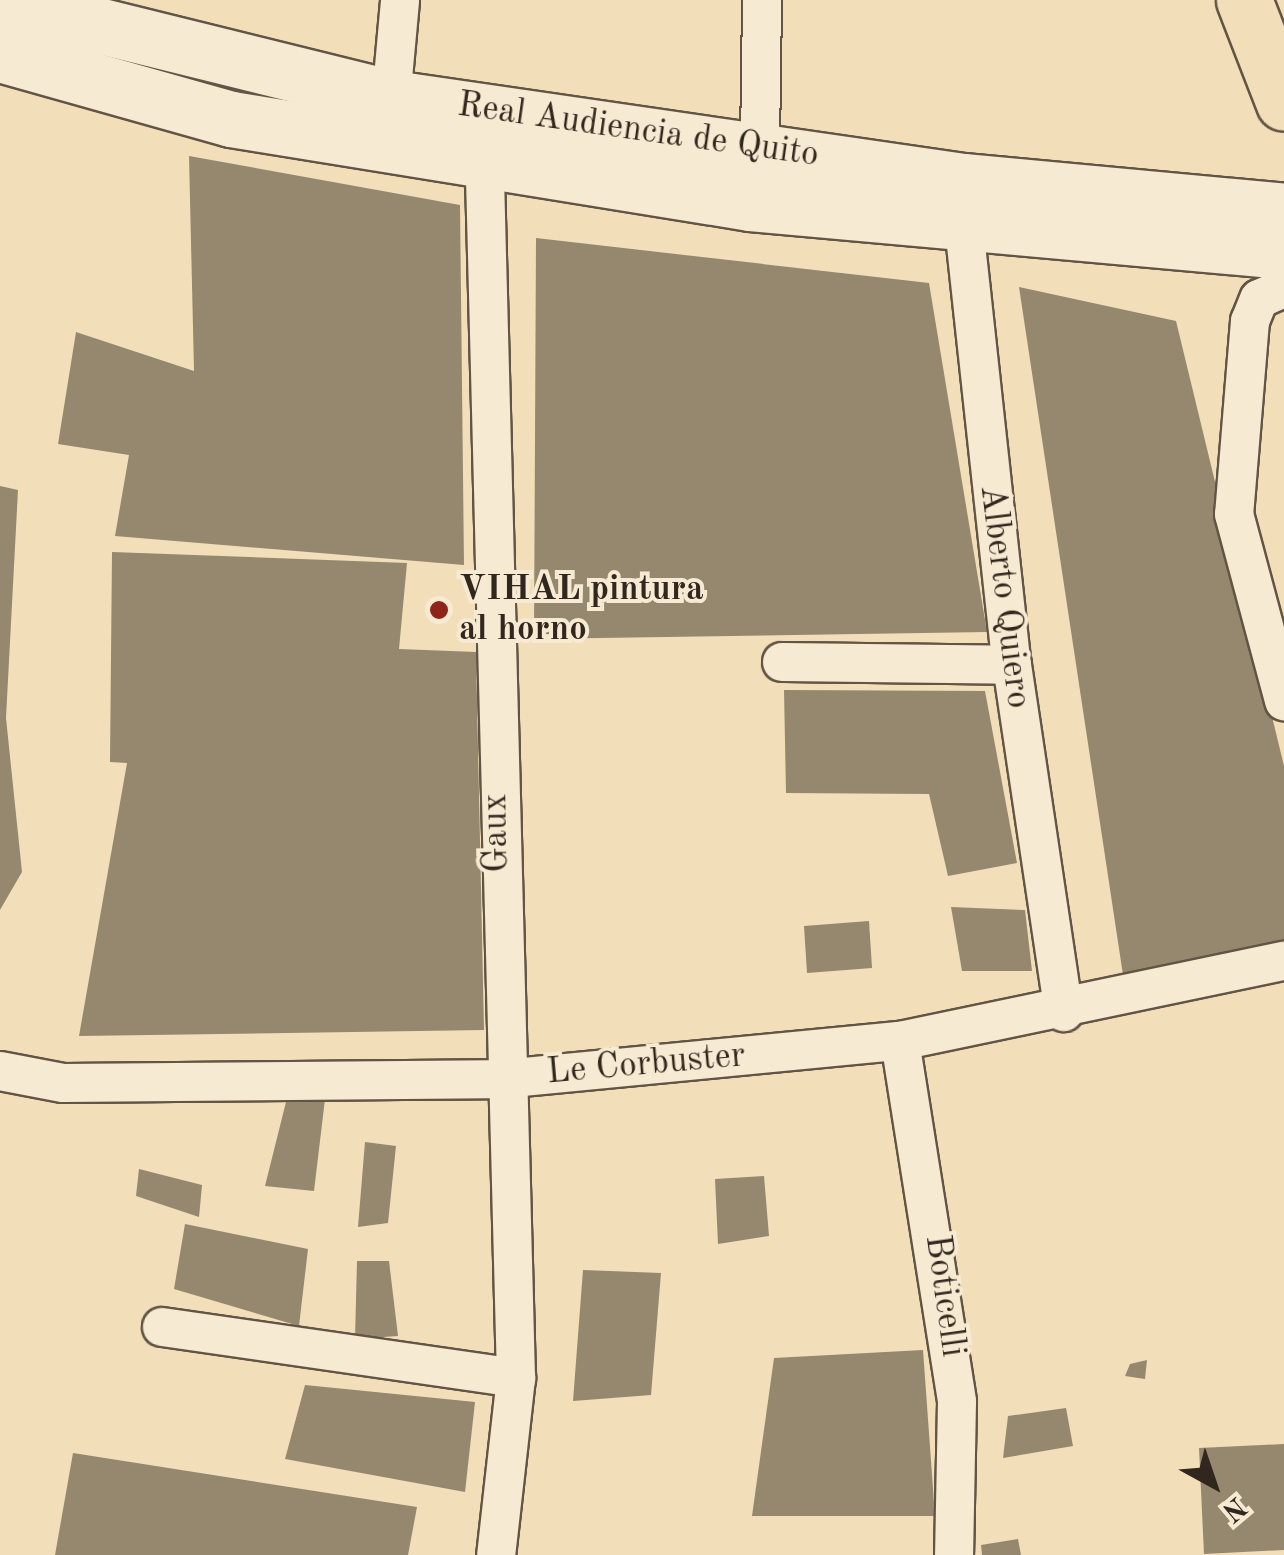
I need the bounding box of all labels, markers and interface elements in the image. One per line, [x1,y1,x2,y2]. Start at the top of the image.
street label: Real Audiencia de Quito [455,85,821,177]
street label: Alberto Quiero [969,483,1039,711]
place label: VIHAL pintura al horno [459,569,704,651]
marker: VIHAL pintura al horno [428,599,450,621]
street label: Gaux [475,793,519,873]
street label: Le Corbuster [545,1035,747,1095]
street label: Boticelli [915,1232,973,1360]
north arrow [1164,1435,1264,1535]
text: N [1216,1490,1250,1526]

